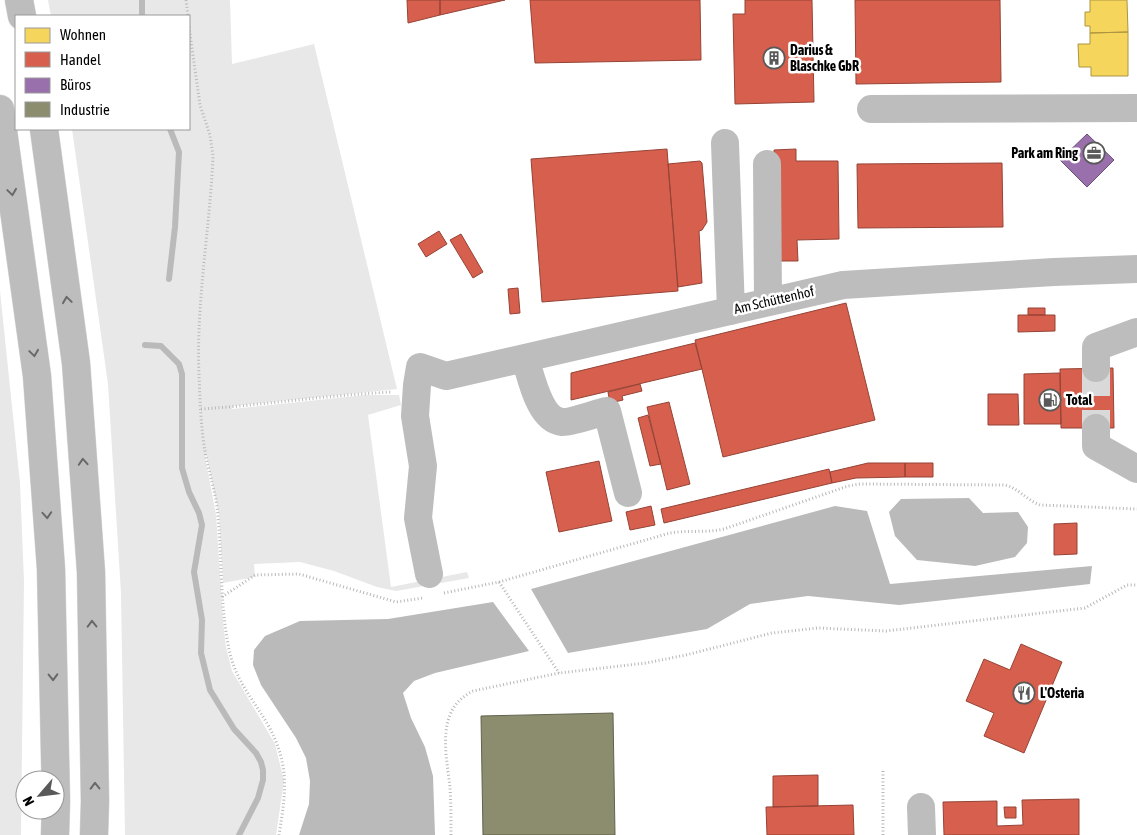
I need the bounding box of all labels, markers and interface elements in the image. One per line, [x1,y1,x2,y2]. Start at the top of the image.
legend [15,15,190,130]
text: Wohnen [60,26,106,43]
place label: Darius & Blaschke GbR [790,42,859,74]
building icon: Darius & Blaschke GbR [762,46,786,70]
text: Handel [60,51,101,68]
text: Büros [60,76,91,93]
text: Industrie [60,101,110,118]
office icon: Park am Ring [1082,141,1106,165]
place label: Park am Ring [1011,145,1079,161]
one-way arrow [6,188,17,196]
street label: Am Schüttenhof [732,283,816,317]
one-way arrow [63,296,73,304]
one-way arrow [28,349,38,358]
fuel station icon: Total [1038,388,1062,412]
place label: Total [1066,392,1092,408]
one-way arrow [78,457,89,465]
one-way arrow [41,511,52,519]
one-way arrow [87,620,97,628]
one-way arrow [48,674,59,682]
restaurant icon: L'Osteria [1012,681,1036,705]
place label: L'Osteria [1040,685,1085,701]
north arrow [15,770,65,820]
one-way arrow [90,782,100,790]
text: N [20,794,38,809]

